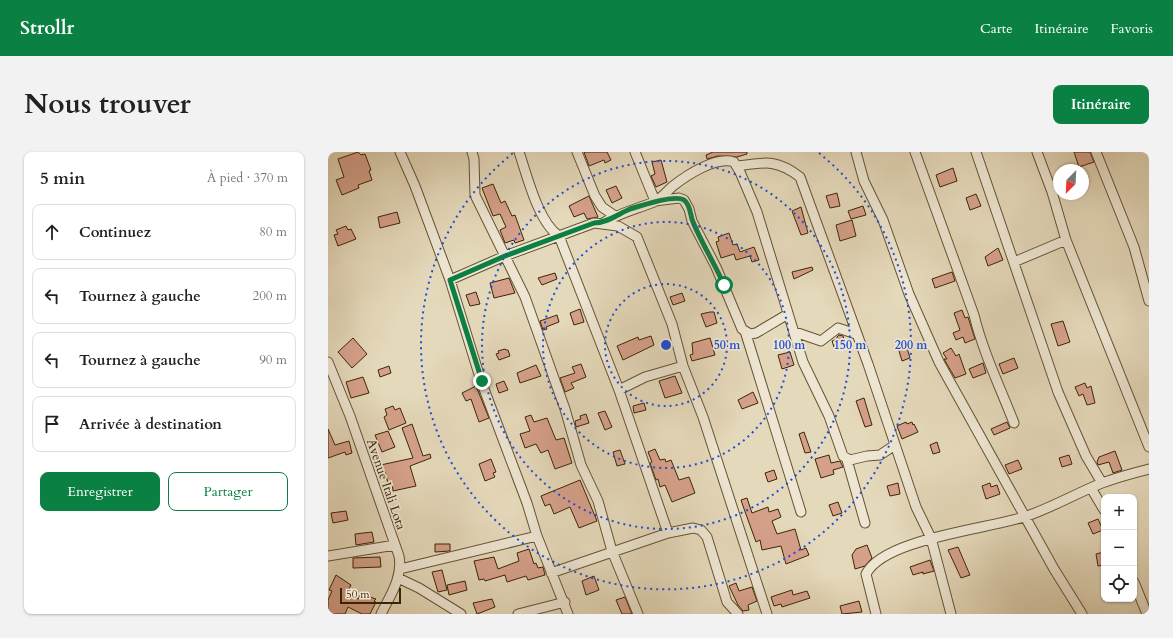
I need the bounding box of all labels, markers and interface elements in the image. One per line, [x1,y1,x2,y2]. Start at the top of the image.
text: Strollr [20,15,74,41]
text: Carte [980,19,1013,38]
text: Itinéraire [1035,19,1089,38]
text: Favoris [1111,19,1153,38]
text: Nous trouver [24,85,191,123]
button: Itinéraire [1053,85,1149,124]
north arrow [1053,164,1089,200]
text: 5 min [40,167,85,190]
text: À pied · 370 m [207,169,288,187]
icon: ahead [41,221,63,243]
text: Continuez [79,222,151,242]
text: 80 m [259,223,287,241]
route start [715,276,733,294]
icon: left [41,285,63,307]
text: Tournez à gauche [79,286,201,306]
text: 200 m [253,287,287,305]
text: 50 m [714,337,741,353]
text: 100 m [773,337,806,353]
text: 150 m [834,337,867,353]
text: 200 m [895,337,928,353]
centre of rings [659,338,673,352]
icon: left [41,349,63,371]
text: Tournez à gauche [79,350,201,370]
text: 90 m [259,351,287,369]
route end [473,372,491,390]
icon: arrive [41,413,63,435]
text: Arrivée à destination [79,414,222,434]
street label: Avenue Itali Lota [362,437,410,532]
button: Enregistrer [40,472,160,511]
button: Partager [168,472,288,511]
map controls [1101,494,1137,602]
button: + [1101,494,1137,530]
button: − [1101,530,1137,566]
button: locate [1101,566,1137,602]
scale bar [340,586,401,605]
text: 50 m [346,587,370,602]

